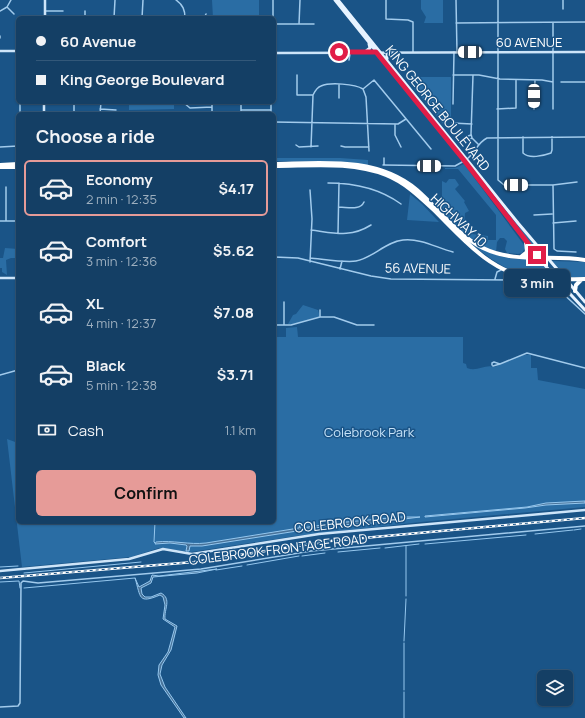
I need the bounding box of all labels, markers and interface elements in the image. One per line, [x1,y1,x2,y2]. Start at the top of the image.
text: 60 Avenue [60,31,136,52]
street label: 60 AVENUE [496,33,562,51]
street label: KING GEORGE BOULEVARD [382,41,495,175]
route start [330,43,348,61]
car [458,46,482,58]
text: King George Boulevard [60,69,224,90]
car [528,84,540,108]
text: Choose a ride [36,124,155,148]
car [417,160,441,172]
text: Economy [86,169,153,190]
icon: car [38,170,74,206]
text: $4.17 [218,178,254,199]
car [504,179,528,191]
street label: HIGHWAY 10 [427,189,491,251]
text: 2 min · 12:35 [86,190,157,208]
text: Comfort [86,231,147,252]
icon: car [38,232,74,268]
text: $5.62 [213,240,254,261]
route end [528,246,546,264]
text: 3 min · 12:36 [86,252,157,270]
street label: 56 AVENUE [385,258,451,278]
callout: 3 min [504,269,570,297]
text: 3 min [520,274,554,292]
text: XL [86,293,104,314]
icon: car [38,294,74,330]
text: $7.08 [213,302,254,323]
text: 4 min · 12:37 [86,314,156,332]
text: Black [86,355,125,376]
icon: car [38,356,74,392]
text: $3.71 [217,364,254,385]
text: 5 min · 12:38 [86,376,157,394]
icon: cash [36,419,58,441]
text: Cash [68,420,104,441]
text: 1.1 km [225,421,256,439]
park label: Colebrook Park [324,423,415,441]
button: Confirm [36,470,256,516]
street label: COLEBROOK ROAD [293,507,407,537]
street label: COLEBROOK FRONTAGE ROAD [188,529,369,569]
map controls [537,670,573,706]
button: layers [537,670,573,706]

